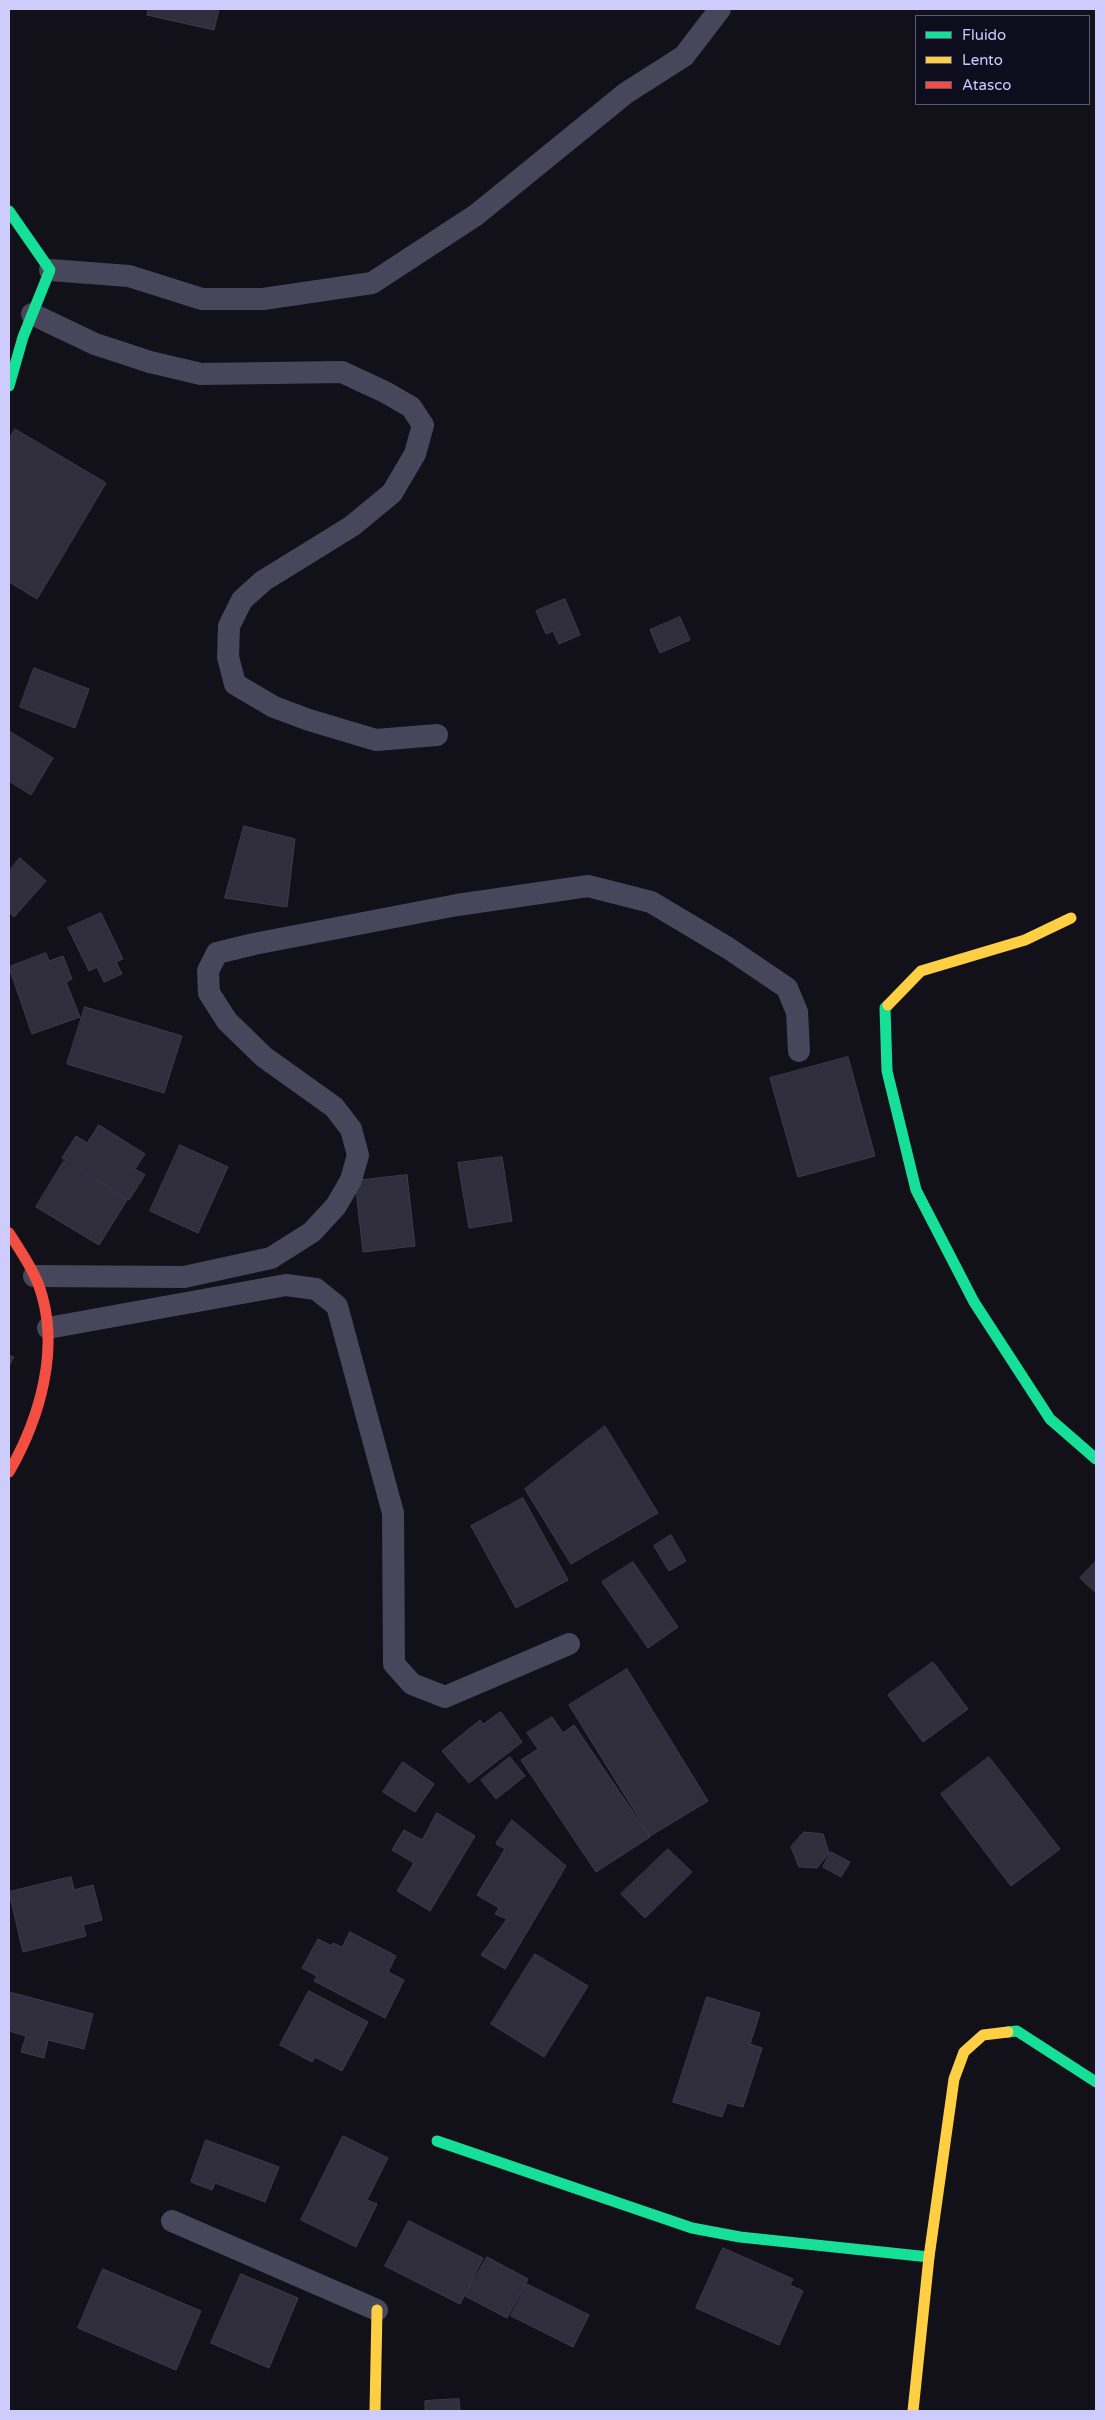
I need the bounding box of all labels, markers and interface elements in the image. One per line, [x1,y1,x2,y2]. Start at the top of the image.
legend [915,15,1090,105]
text: Fluido [962,26,1006,44]
text: Lento [962,51,1003,69]
text: Atasco [962,76,1011,94]

